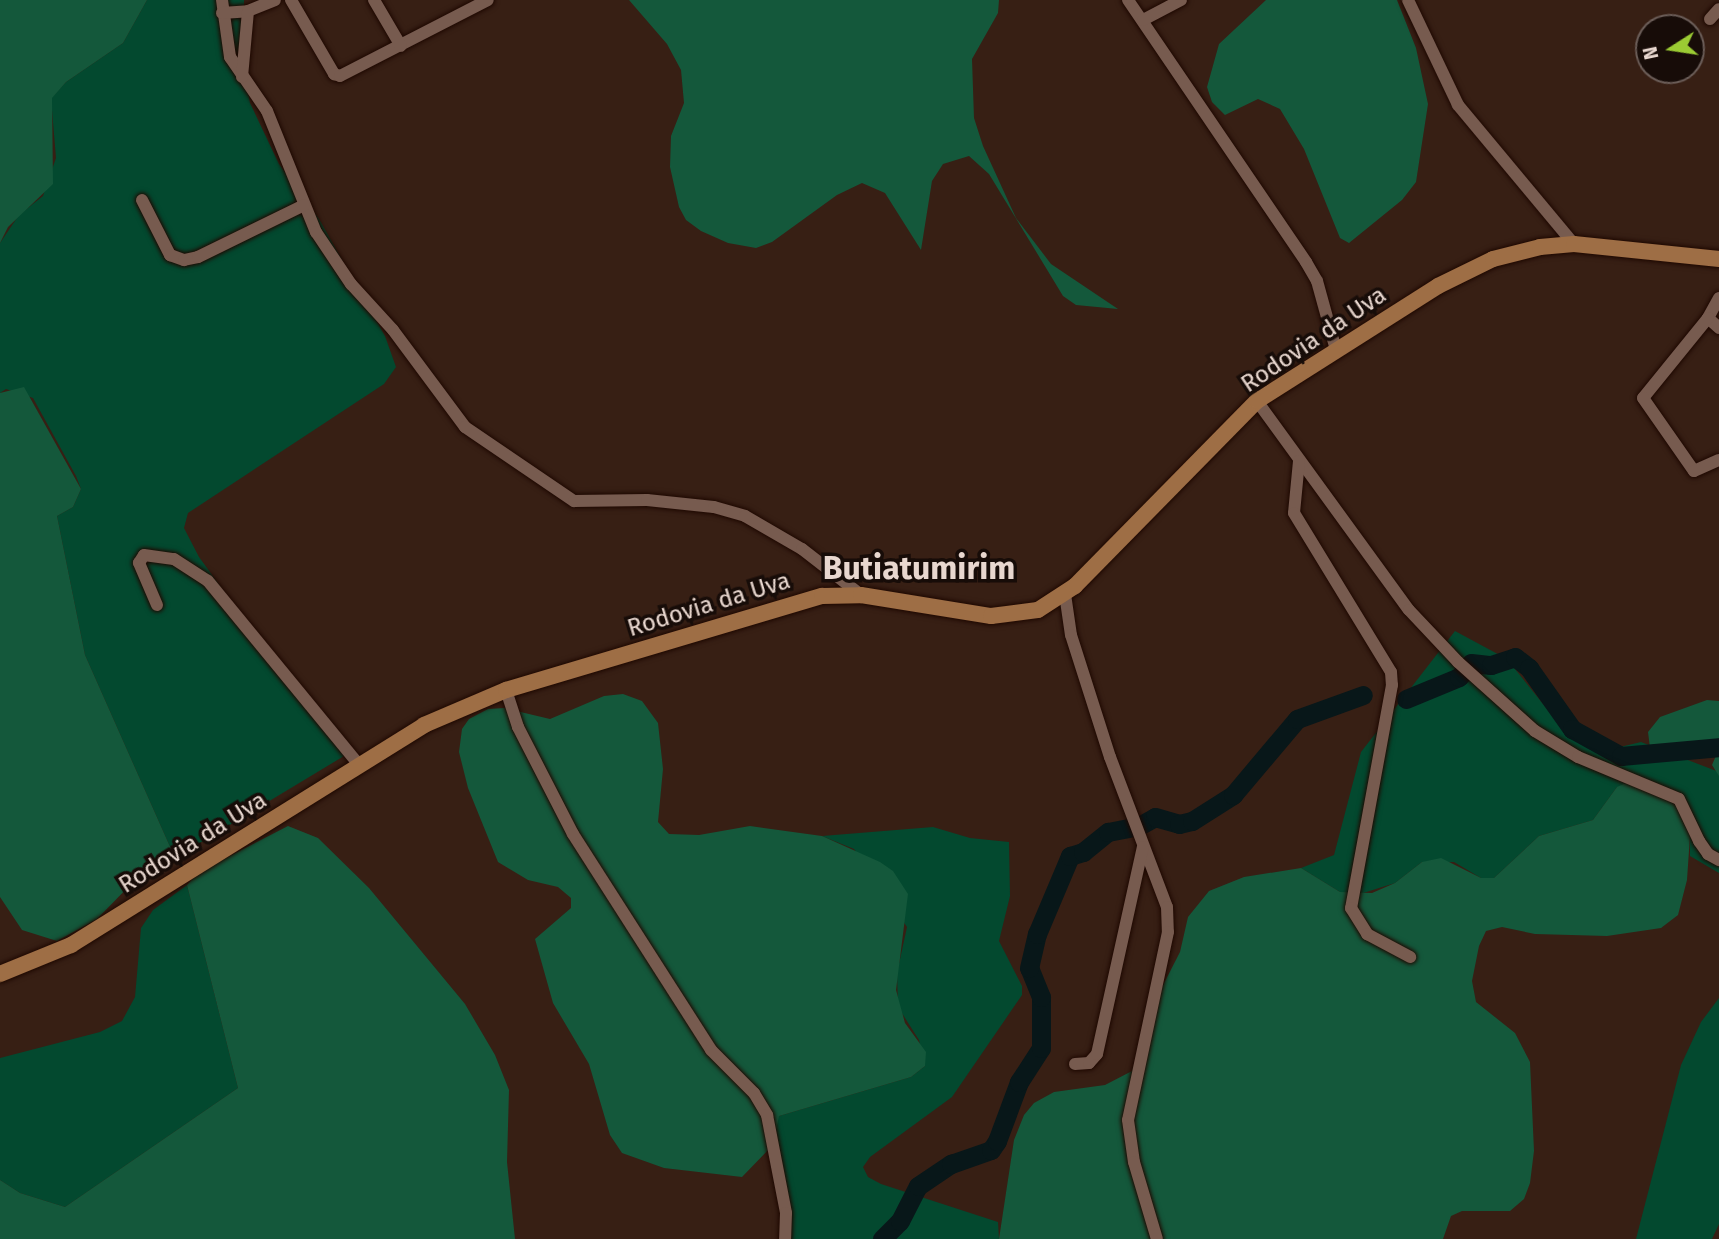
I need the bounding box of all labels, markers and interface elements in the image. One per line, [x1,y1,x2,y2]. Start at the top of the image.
north arrow [1635,14,1705,84]
text: N [1638,45,1663,62]
street label: Rodovia da Uva [1236,281,1392,399]
district label: Butiatumirim [823,549,1015,587]
street label: Rodovia da Uva [624,567,794,643]
street label: Rodovia da Uva [114,786,272,900]

